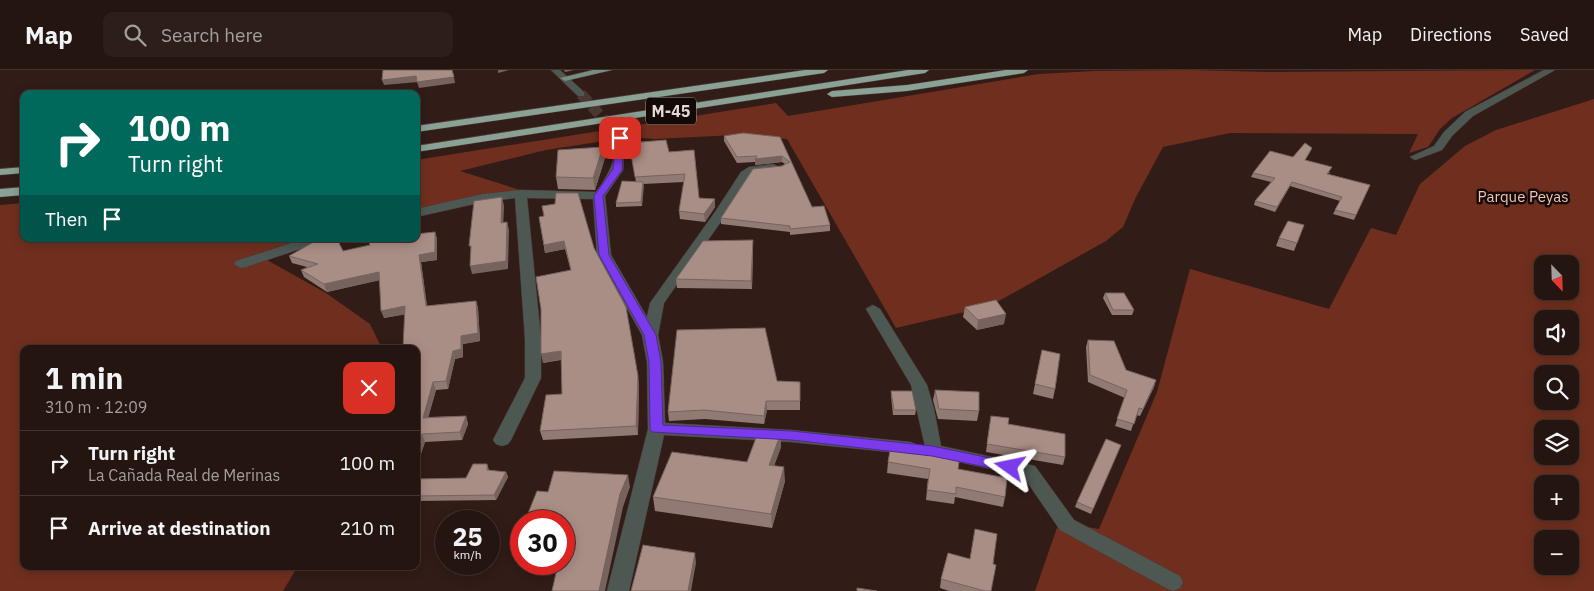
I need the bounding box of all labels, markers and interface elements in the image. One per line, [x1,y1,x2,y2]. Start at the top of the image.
search box [103,12,453,57]
text: Map [25,19,73,51]
icon: search [121,21,149,49]
text: Search here [161,23,263,47]
text: Map [1347,23,1382,46]
text: Directions [1410,23,1492,46]
text: Saved [1520,23,1569,46]
road number: M-45 [646,97,696,124]
text: 100 m [128,105,231,151]
icon: right [45,110,110,175]
pin [599,117,641,159]
icon: arrive [606,124,634,152]
text: Turn right [128,149,223,178]
park label: Parque Peyas [1478,187,1568,206]
icon: arrive [98,205,126,233]
text: Then [45,207,88,231]
north arrow [1534,255,1579,300]
map controls [1534,255,1579,575]
button: sound [1534,310,1579,355]
text: 1 min [45,358,123,397]
button: close [343,362,395,414]
button: search [1534,365,1579,410]
text: 310 m · 12:09 [45,397,147,417]
button: layers [1534,420,1579,465]
position arrow [983,440,1035,492]
text: Turn right [88,441,175,465]
icon: right [45,449,73,477]
text: 100 m [340,451,395,475]
text: La Cañada Real de Merinas [88,465,280,485]
button: + [1534,475,1579,520]
speed limit sign: 30 [510,510,575,575]
icon: arrive [45,514,73,542]
text: Arrive at destination [88,516,271,540]
text: 210 m [340,516,395,540]
text: 25 [452,520,483,553]
button: − [1534,530,1579,575]
text: km/h [453,547,482,562]

